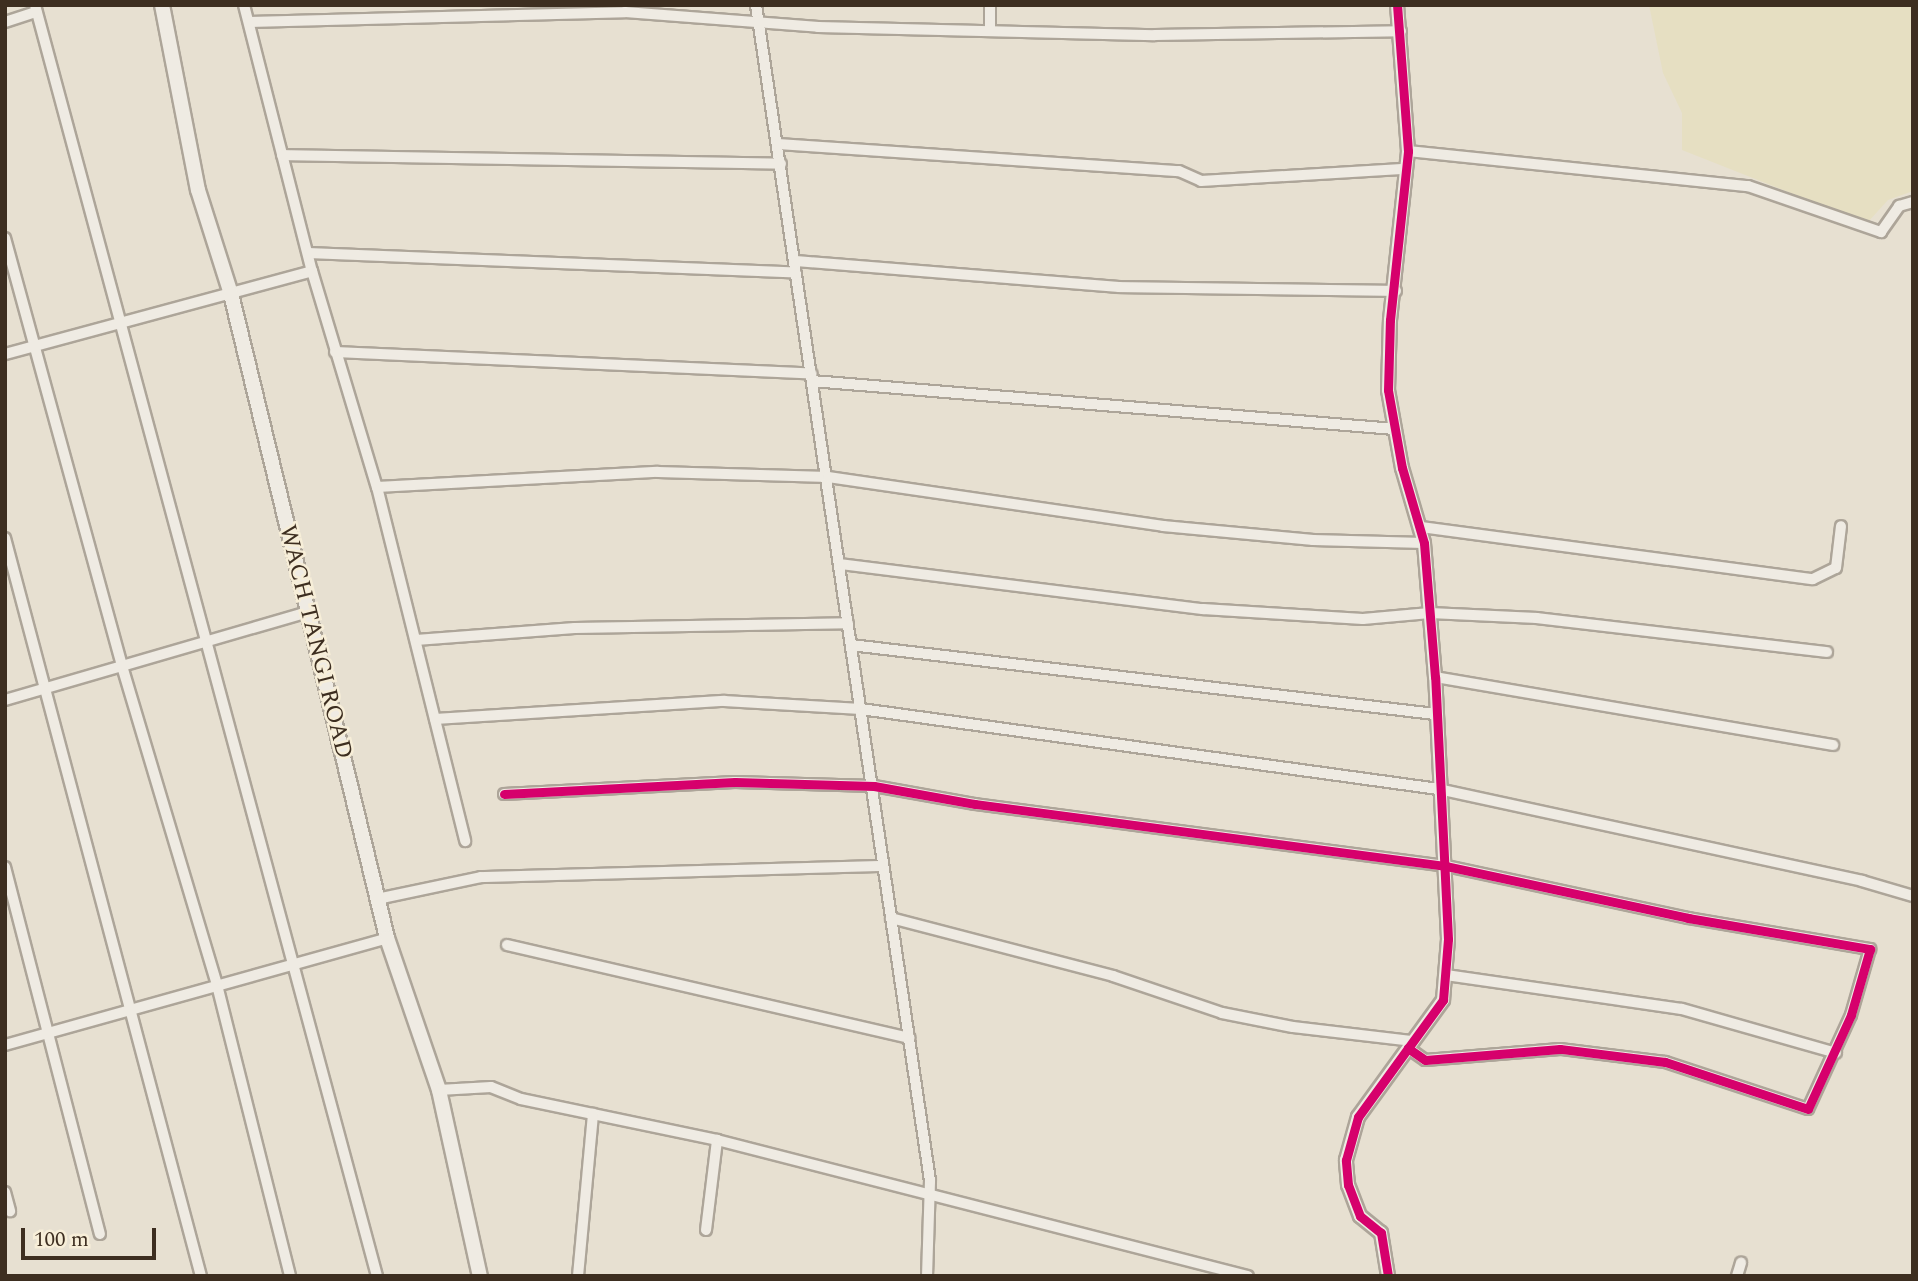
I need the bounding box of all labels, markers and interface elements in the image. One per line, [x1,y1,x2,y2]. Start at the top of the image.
street label: WACH TANGI ROAD [272,522,358,762]
scale bar [24,1214,159,1258]
text: 100 m [34,1224,89,1256]

